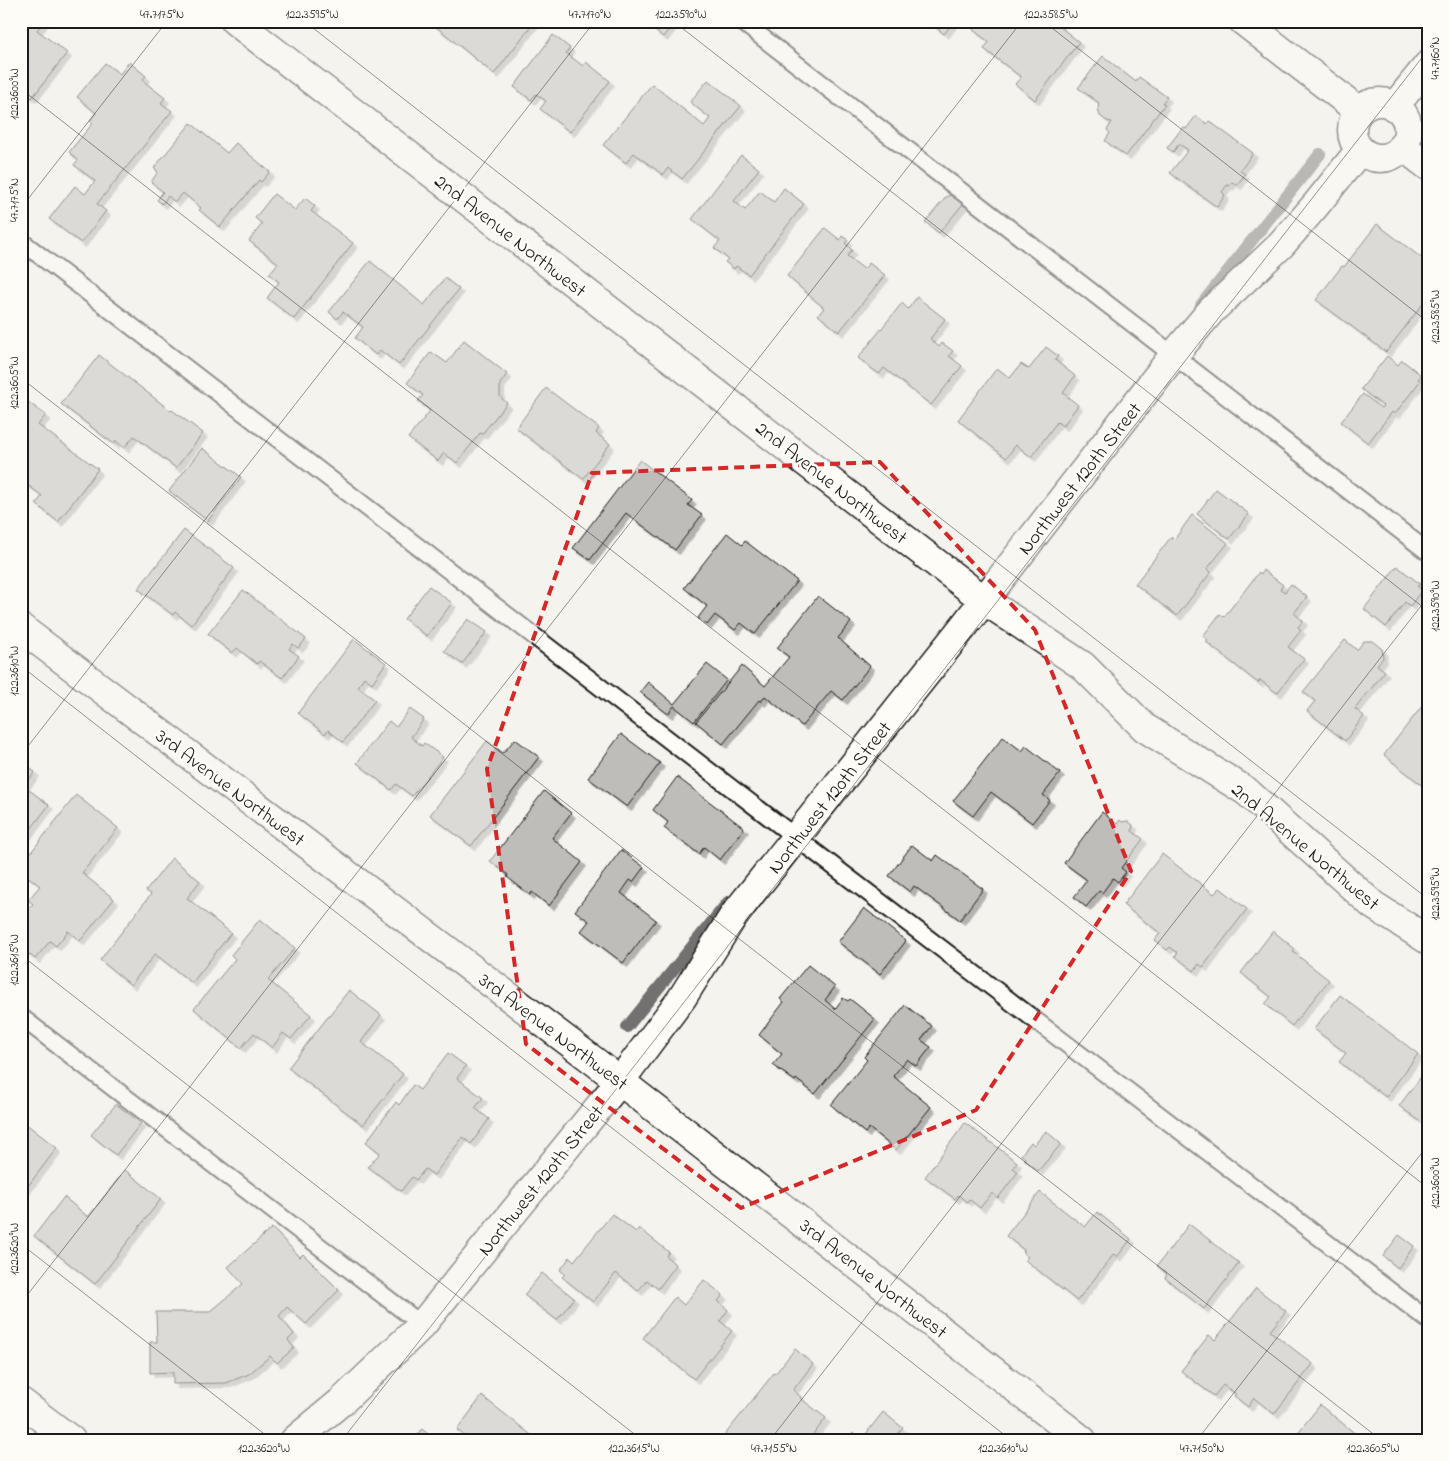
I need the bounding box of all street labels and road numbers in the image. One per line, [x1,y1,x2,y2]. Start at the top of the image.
street label: 2nd Avenue Northwest [427,168,592,306]
street label: Northwest 120th Street [1012,397,1150,562]
street label: 2nd Avenue Northwest [748,415,913,553]
street label: Northwest 120th Street [762,716,900,881]
street label: 3rd Avenue Northwest [149,723,311,855]
street label: 2nd Avenue Northwest [1224,777,1385,919]
street label: 3rd Avenue Northwest [472,967,634,1099]
street label: Northwest 120th Street [472,1100,612,1263]
street label: 3rd Avenue Northwest [792,1213,953,1347]

